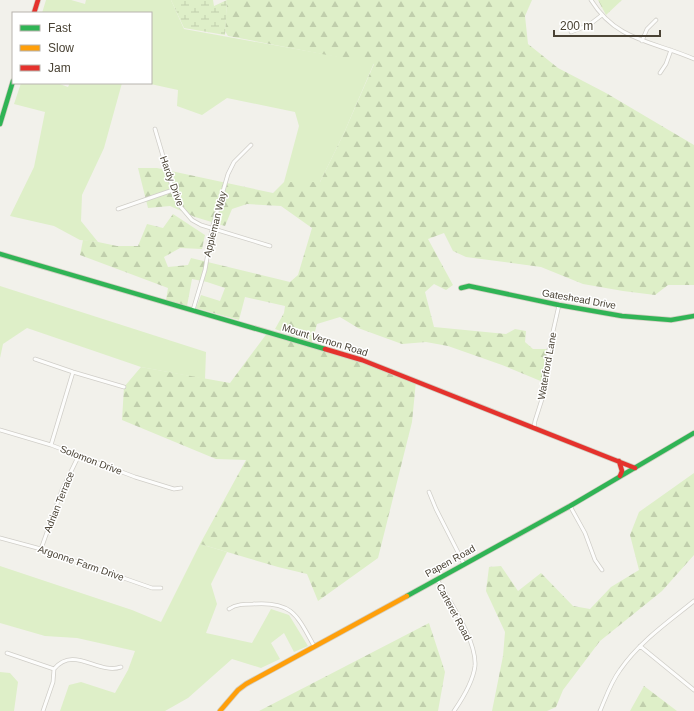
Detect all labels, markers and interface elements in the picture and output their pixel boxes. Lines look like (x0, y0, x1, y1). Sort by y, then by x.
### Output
legend (12, 12, 152, 84)
scale bar (554, 12, 660, 38)
text: 200 m (560, 19, 593, 33)
text: Fast (48, 21, 72, 35)
text: Slow (48, 41, 74, 55)
text: Jam (48, 61, 71, 75)
street label: Hardy Drive (158, 154, 186, 208)
street label: Appleman Way (202, 190, 228, 258)
street label: Gateshead Drive (541, 287, 617, 311)
street label: Mount Vernon Road (281, 322, 369, 358)
street label: Waterford Lane (536, 331, 558, 401)
street label: Solomon Drive (58, 443, 124, 477)
street label: Adrian Terrace (42, 469, 76, 534)
street label: Argonne Farm Drive (37, 543, 126, 583)
street label: Papen Road (423, 543, 477, 579)
street label: Carteret Road (434, 582, 474, 642)

